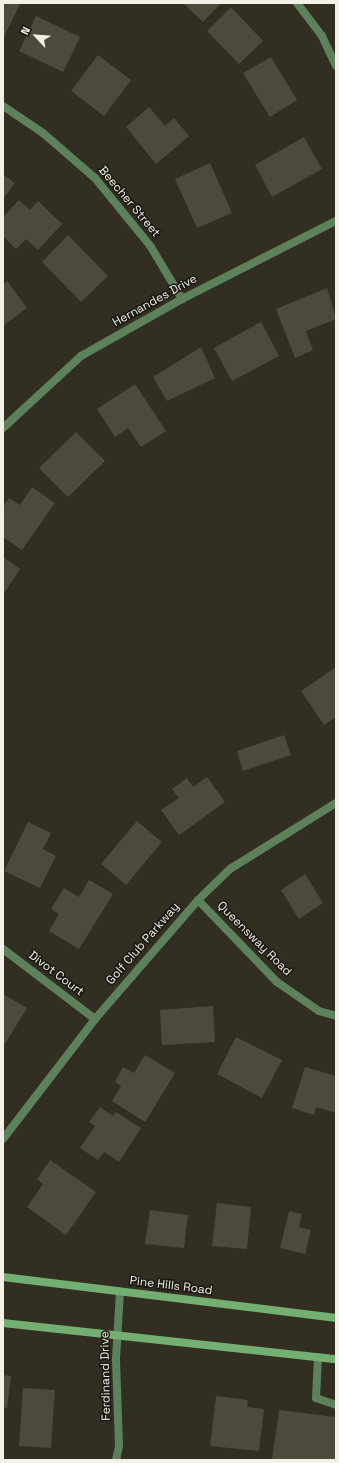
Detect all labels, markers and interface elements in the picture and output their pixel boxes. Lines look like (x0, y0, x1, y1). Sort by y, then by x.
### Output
north arrow (16, 16, 56, 56)
text: N (17, 24, 33, 37)
street label: Beecher Street (95, 164, 163, 240)
street label: Hernandes Drive (110, 272, 200, 330)
street label: Queensway Road (214, 899, 294, 979)
street label: Golf Club Parkway (103, 900, 183, 988)
street label: Divot Court (26, 949, 86, 999)
street label: Pine Hills Road (129, 1274, 213, 1298)
street label: Ferdinand Drive (98, 1331, 114, 1421)

